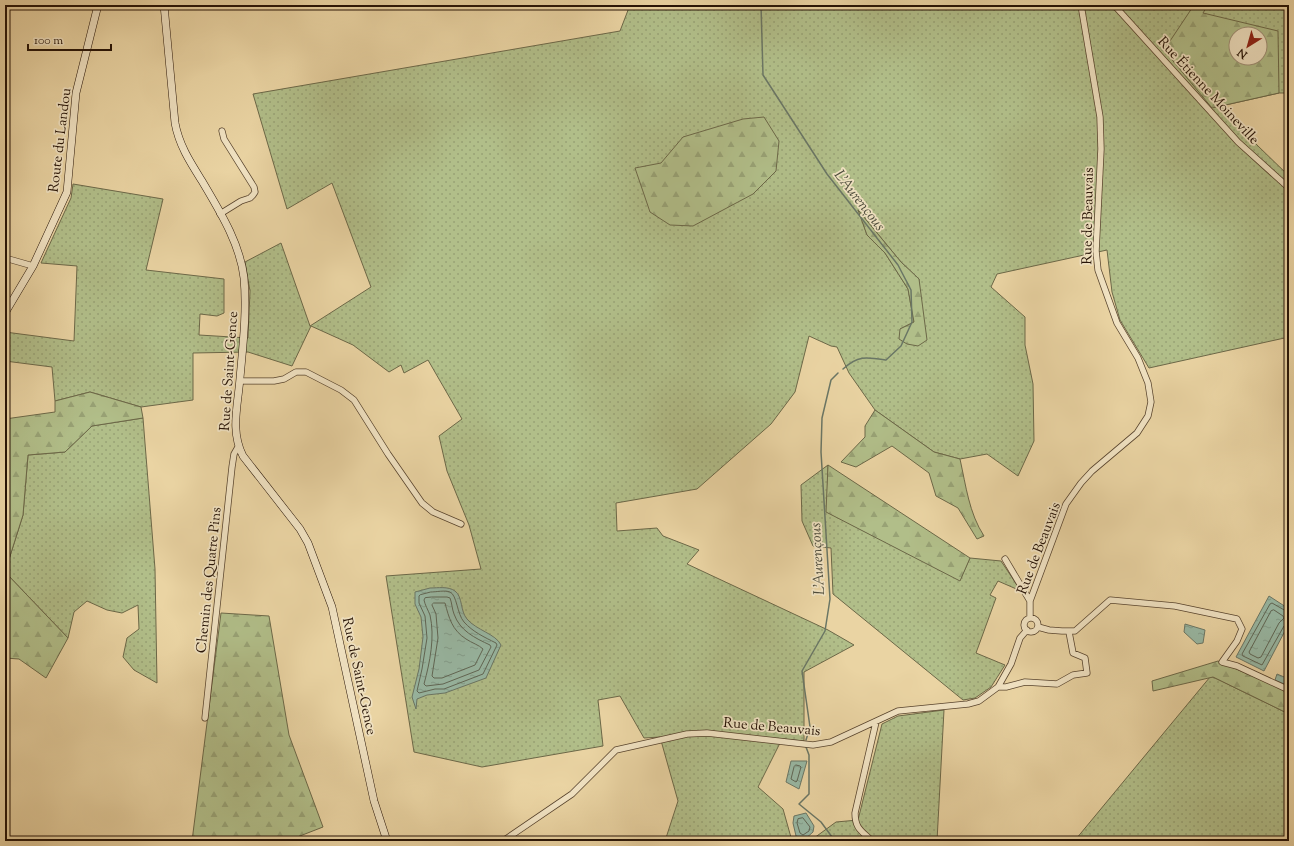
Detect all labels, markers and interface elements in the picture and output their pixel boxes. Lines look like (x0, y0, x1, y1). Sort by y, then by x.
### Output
scale bar (28, 26, 111, 52)
north arrow (1228, 26, 1268, 66)
text: 100 m (34, 32, 63, 50)
street label: Rue Étienne Moineville (1152, 33, 1263, 150)
text: N (1234, 44, 1252, 63)
street label: Route du Landou (45, 87, 77, 194)
water label: L'Aurençous (828, 166, 889, 236)
street label: Rue de Beauvais (1078, 167, 1100, 265)
street label: Rue de Saint-Gence (216, 311, 244, 432)
street label: Rue de Beauvais (1013, 500, 1067, 598)
street label: Chemin des Quatre Pins (192, 506, 228, 654)
water label: L'Aurençous (806, 522, 831, 596)
street label: Rue de Saint-Gence (336, 616, 380, 737)
street label: Rue de Beauvais (722, 714, 821, 742)

